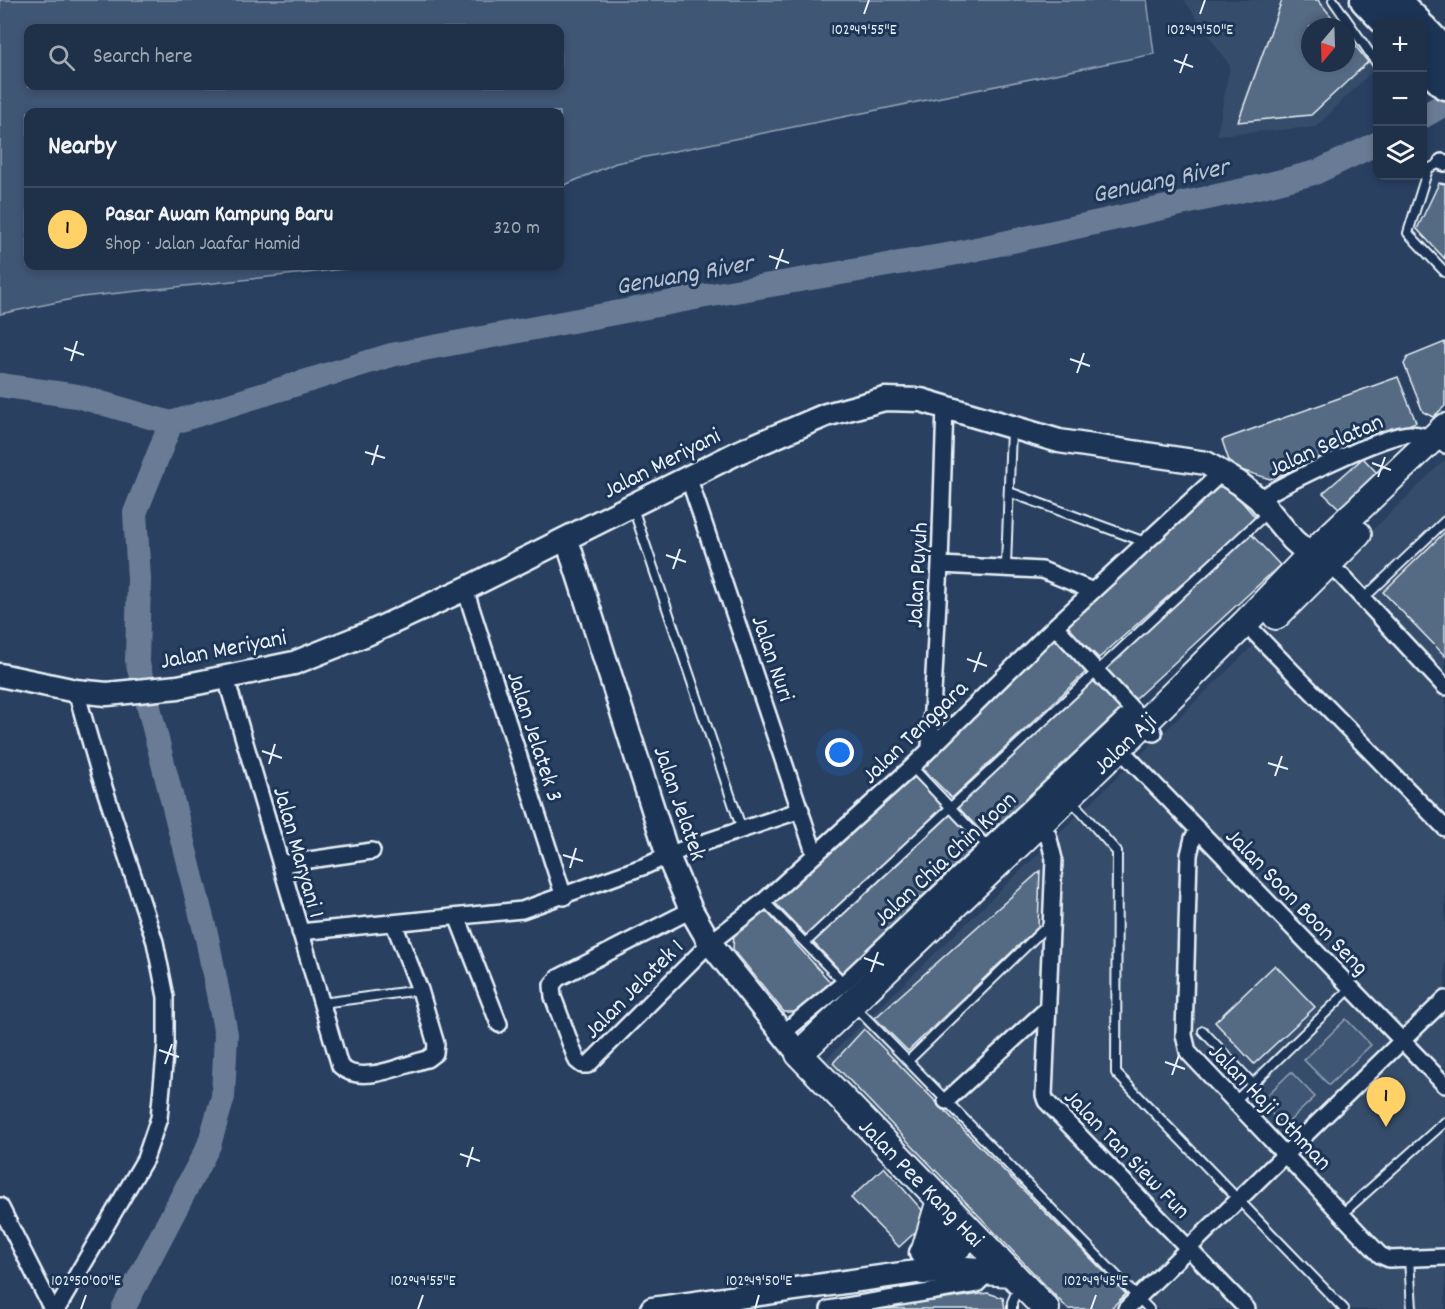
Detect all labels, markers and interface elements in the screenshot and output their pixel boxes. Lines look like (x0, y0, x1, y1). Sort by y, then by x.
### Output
north arrow (1301, 18, 1355, 72)
map controls (1373, 18, 1427, 180)
button: + (1373, 18, 1427, 72)
text: 102°49'55"E (832, 20, 897, 42)
text: 102°49'50"E (1167, 20, 1233, 42)
search box (24, 24, 564, 90)
icon: search (45, 41, 78, 74)
text: Search here (93, 42, 192, 73)
button: − (1373, 72, 1427, 126)
button: layers (1373, 126, 1427, 180)
text: Nearby (48, 129, 116, 166)
water label: Genuang River (1089, 149, 1236, 215)
text: Pasar Awam Kampung Baru (105, 200, 333, 231)
text: 1 (65, 215, 70, 243)
text: 320 m (493, 215, 540, 243)
text: Shop · Jalan Jaafar Hamid (105, 231, 300, 259)
water label: Genuang River (613, 246, 759, 307)
street label: Jalan Selatan (1263, 406, 1389, 487)
street label: Jalan Meriyani (598, 420, 727, 509)
street label: Jalan Puyuh (899, 521, 939, 629)
street label: Jalan Nuri (741, 611, 802, 707)
street label: Jalan Meriyani (158, 622, 290, 680)
street label: Jalan Jelatek 3 (496, 667, 570, 806)
street label: Jalan Tenggara (855, 673, 978, 793)
street label: Jalan Aji (1086, 706, 1166, 784)
your location (825, 738, 854, 767)
street label: Jalan Jelatek (643, 742, 714, 866)
street label: Jalan Maryani 1 (262, 783, 332, 922)
street label: Jalan Chia Chin Koon (867, 785, 1025, 936)
street label: Jalan Soon Boon Seng (1216, 821, 1376, 985)
street label: Jalan Jelatek 1 (577, 932, 693, 1048)
street label: Jalan Haji Othman (1199, 1037, 1339, 1180)
pin: 1 (1366, 1078, 1406, 1127)
street label: Jalan Tan Siew Fun (1055, 1082, 1197, 1228)
street label: Jalan Pee Kang Hai (849, 1112, 991, 1256)
text: 102°50'00"E (51, 1271, 121, 1293)
text: 102°49'55"E (391, 1271, 456, 1293)
text: 102°49'50"E (726, 1271, 792, 1293)
text: 102°49'45"E (1064, 1271, 1128, 1293)

